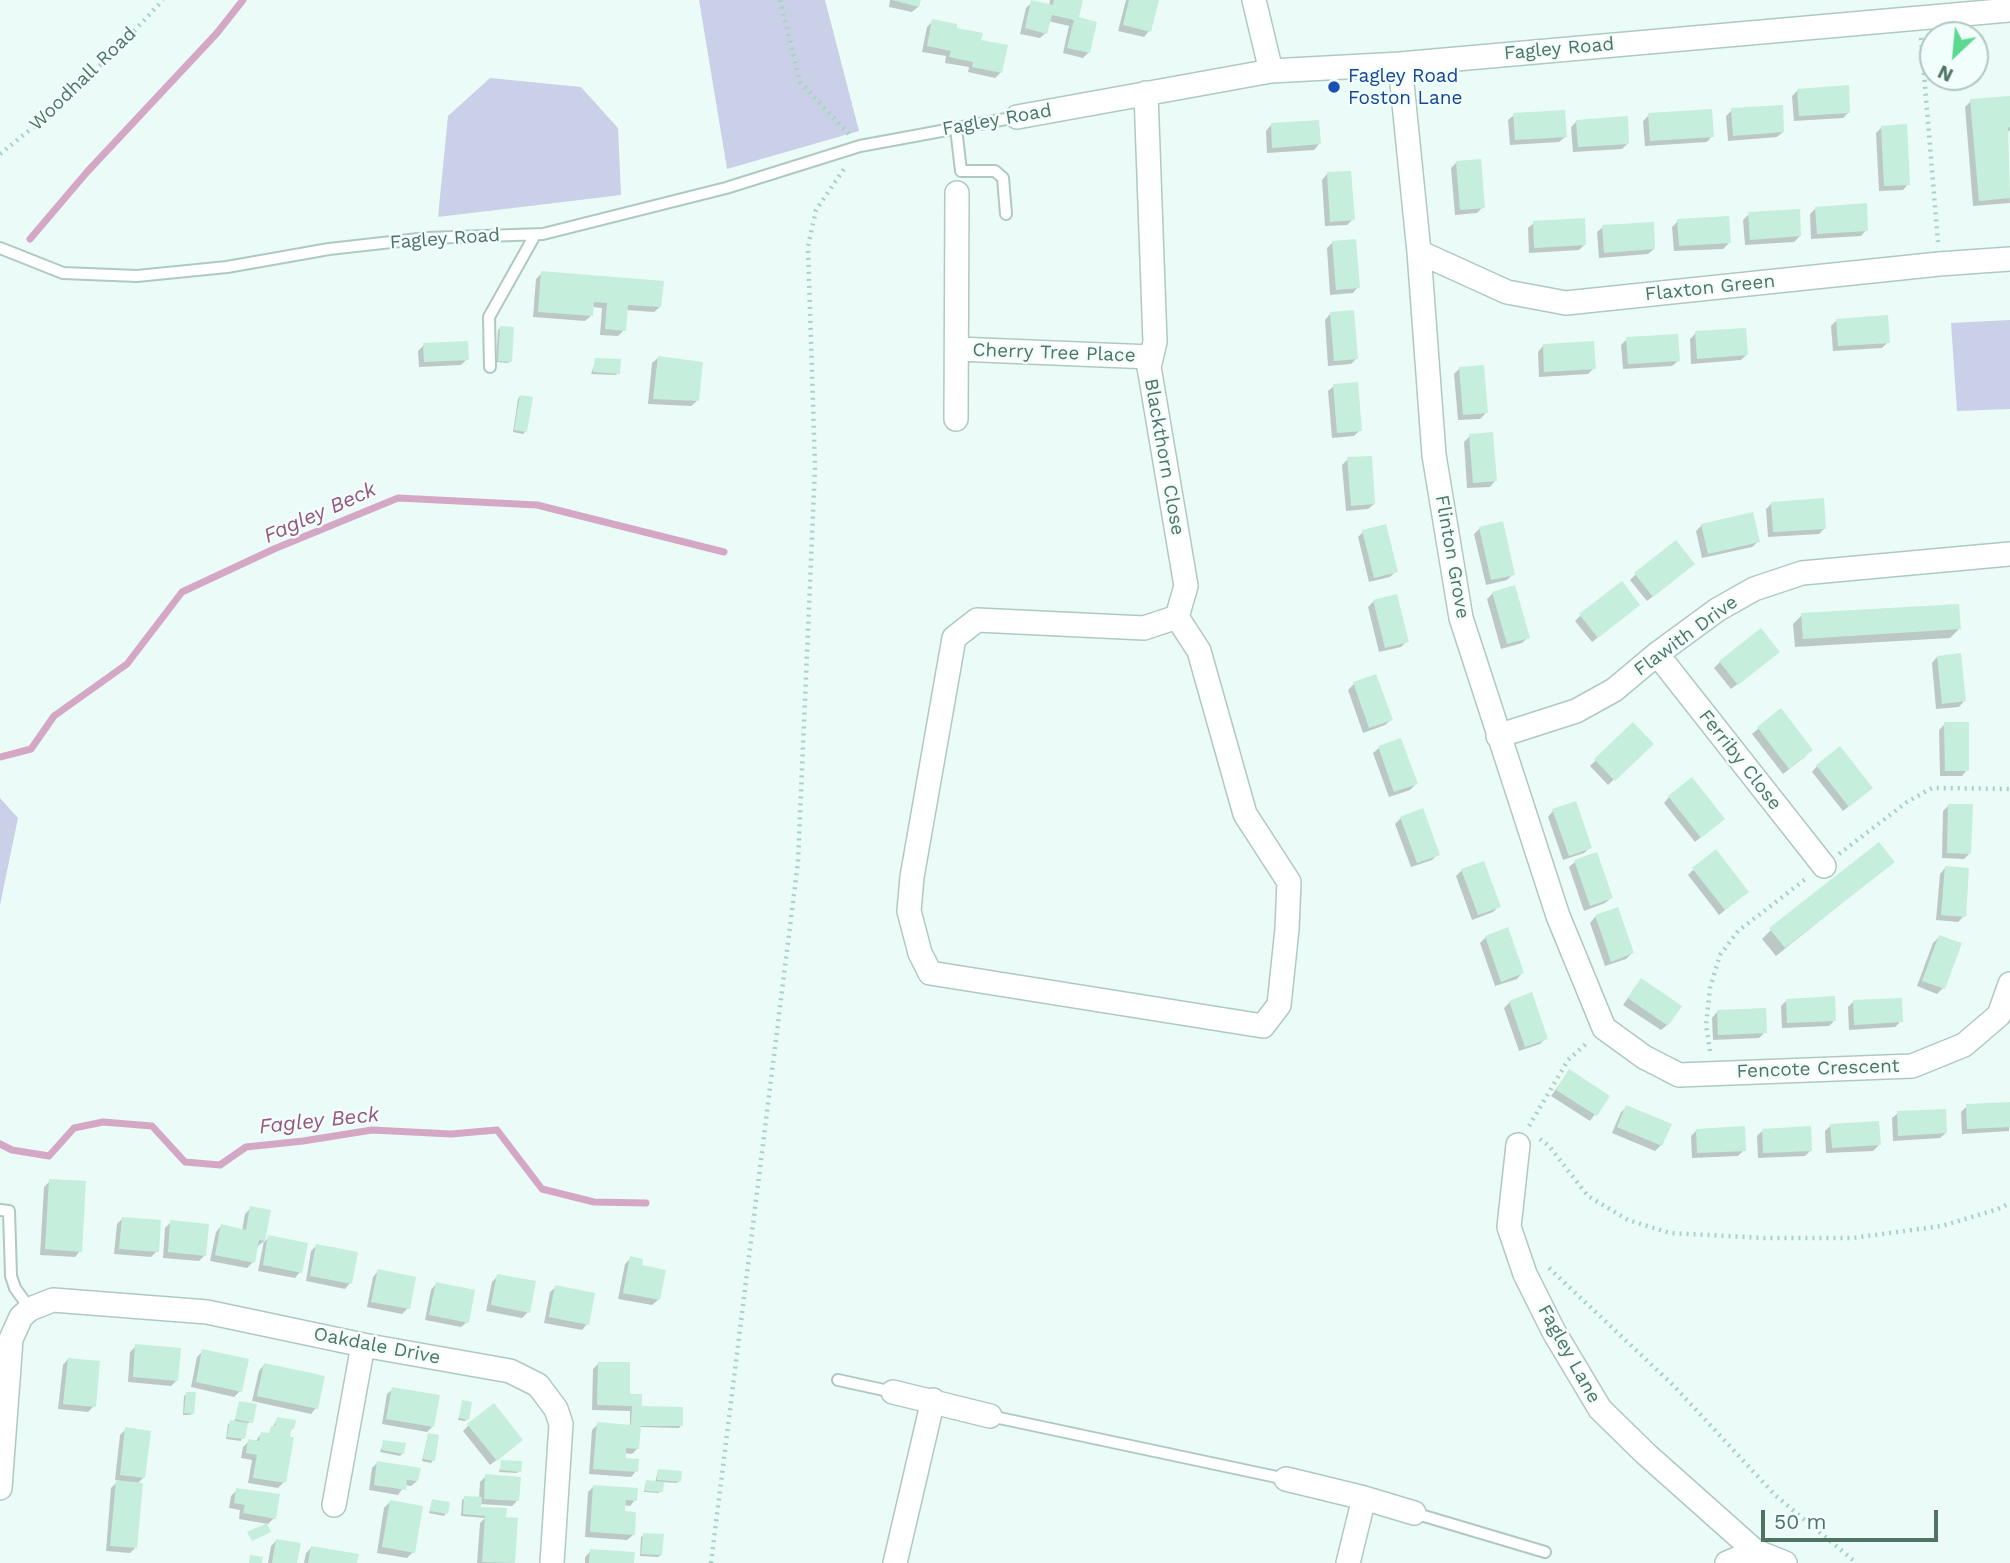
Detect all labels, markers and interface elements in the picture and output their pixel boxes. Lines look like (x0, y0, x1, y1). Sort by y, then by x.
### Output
north arrow (1919, 21, 1989, 91)
street label: Woodhall Road (25, 22, 141, 136)
street label: Fagley Road (1503, 33, 1615, 65)
text: N (1934, 60, 1957, 87)
place label: Fagley Road Foston Lane (1348, 65, 1462, 109)
marker: Fagley Road Foston Lane (1326, 79, 1342, 95)
street label: Fagley Road (941, 99, 1053, 141)
street label: Fagley Road (389, 224, 501, 254)
street label: Flaxton Green (1644, 270, 1776, 306)
street label: Cherry Tree Place (972, 339, 1136, 367)
street label: Blackthorn Close (1139, 377, 1189, 537)
water label: Fagley Beck (260, 477, 380, 549)
street label: Flinton Grove (1430, 493, 1474, 621)
street label: Flawith Drive (1630, 591, 1742, 681)
street label: Ferriby Close (1694, 705, 1786, 815)
street label: Fencote Crescent (1736, 1055, 1900, 1083)
water label: Fagley Beck (258, 1102, 380, 1140)
street label: Fagley Lane (1533, 1301, 1605, 1407)
street label: Oakdale Drive (312, 1323, 442, 1369)
scale bar (1765, 1496, 1942, 1540)
text: 50 m (1774, 1509, 1826, 1534)

